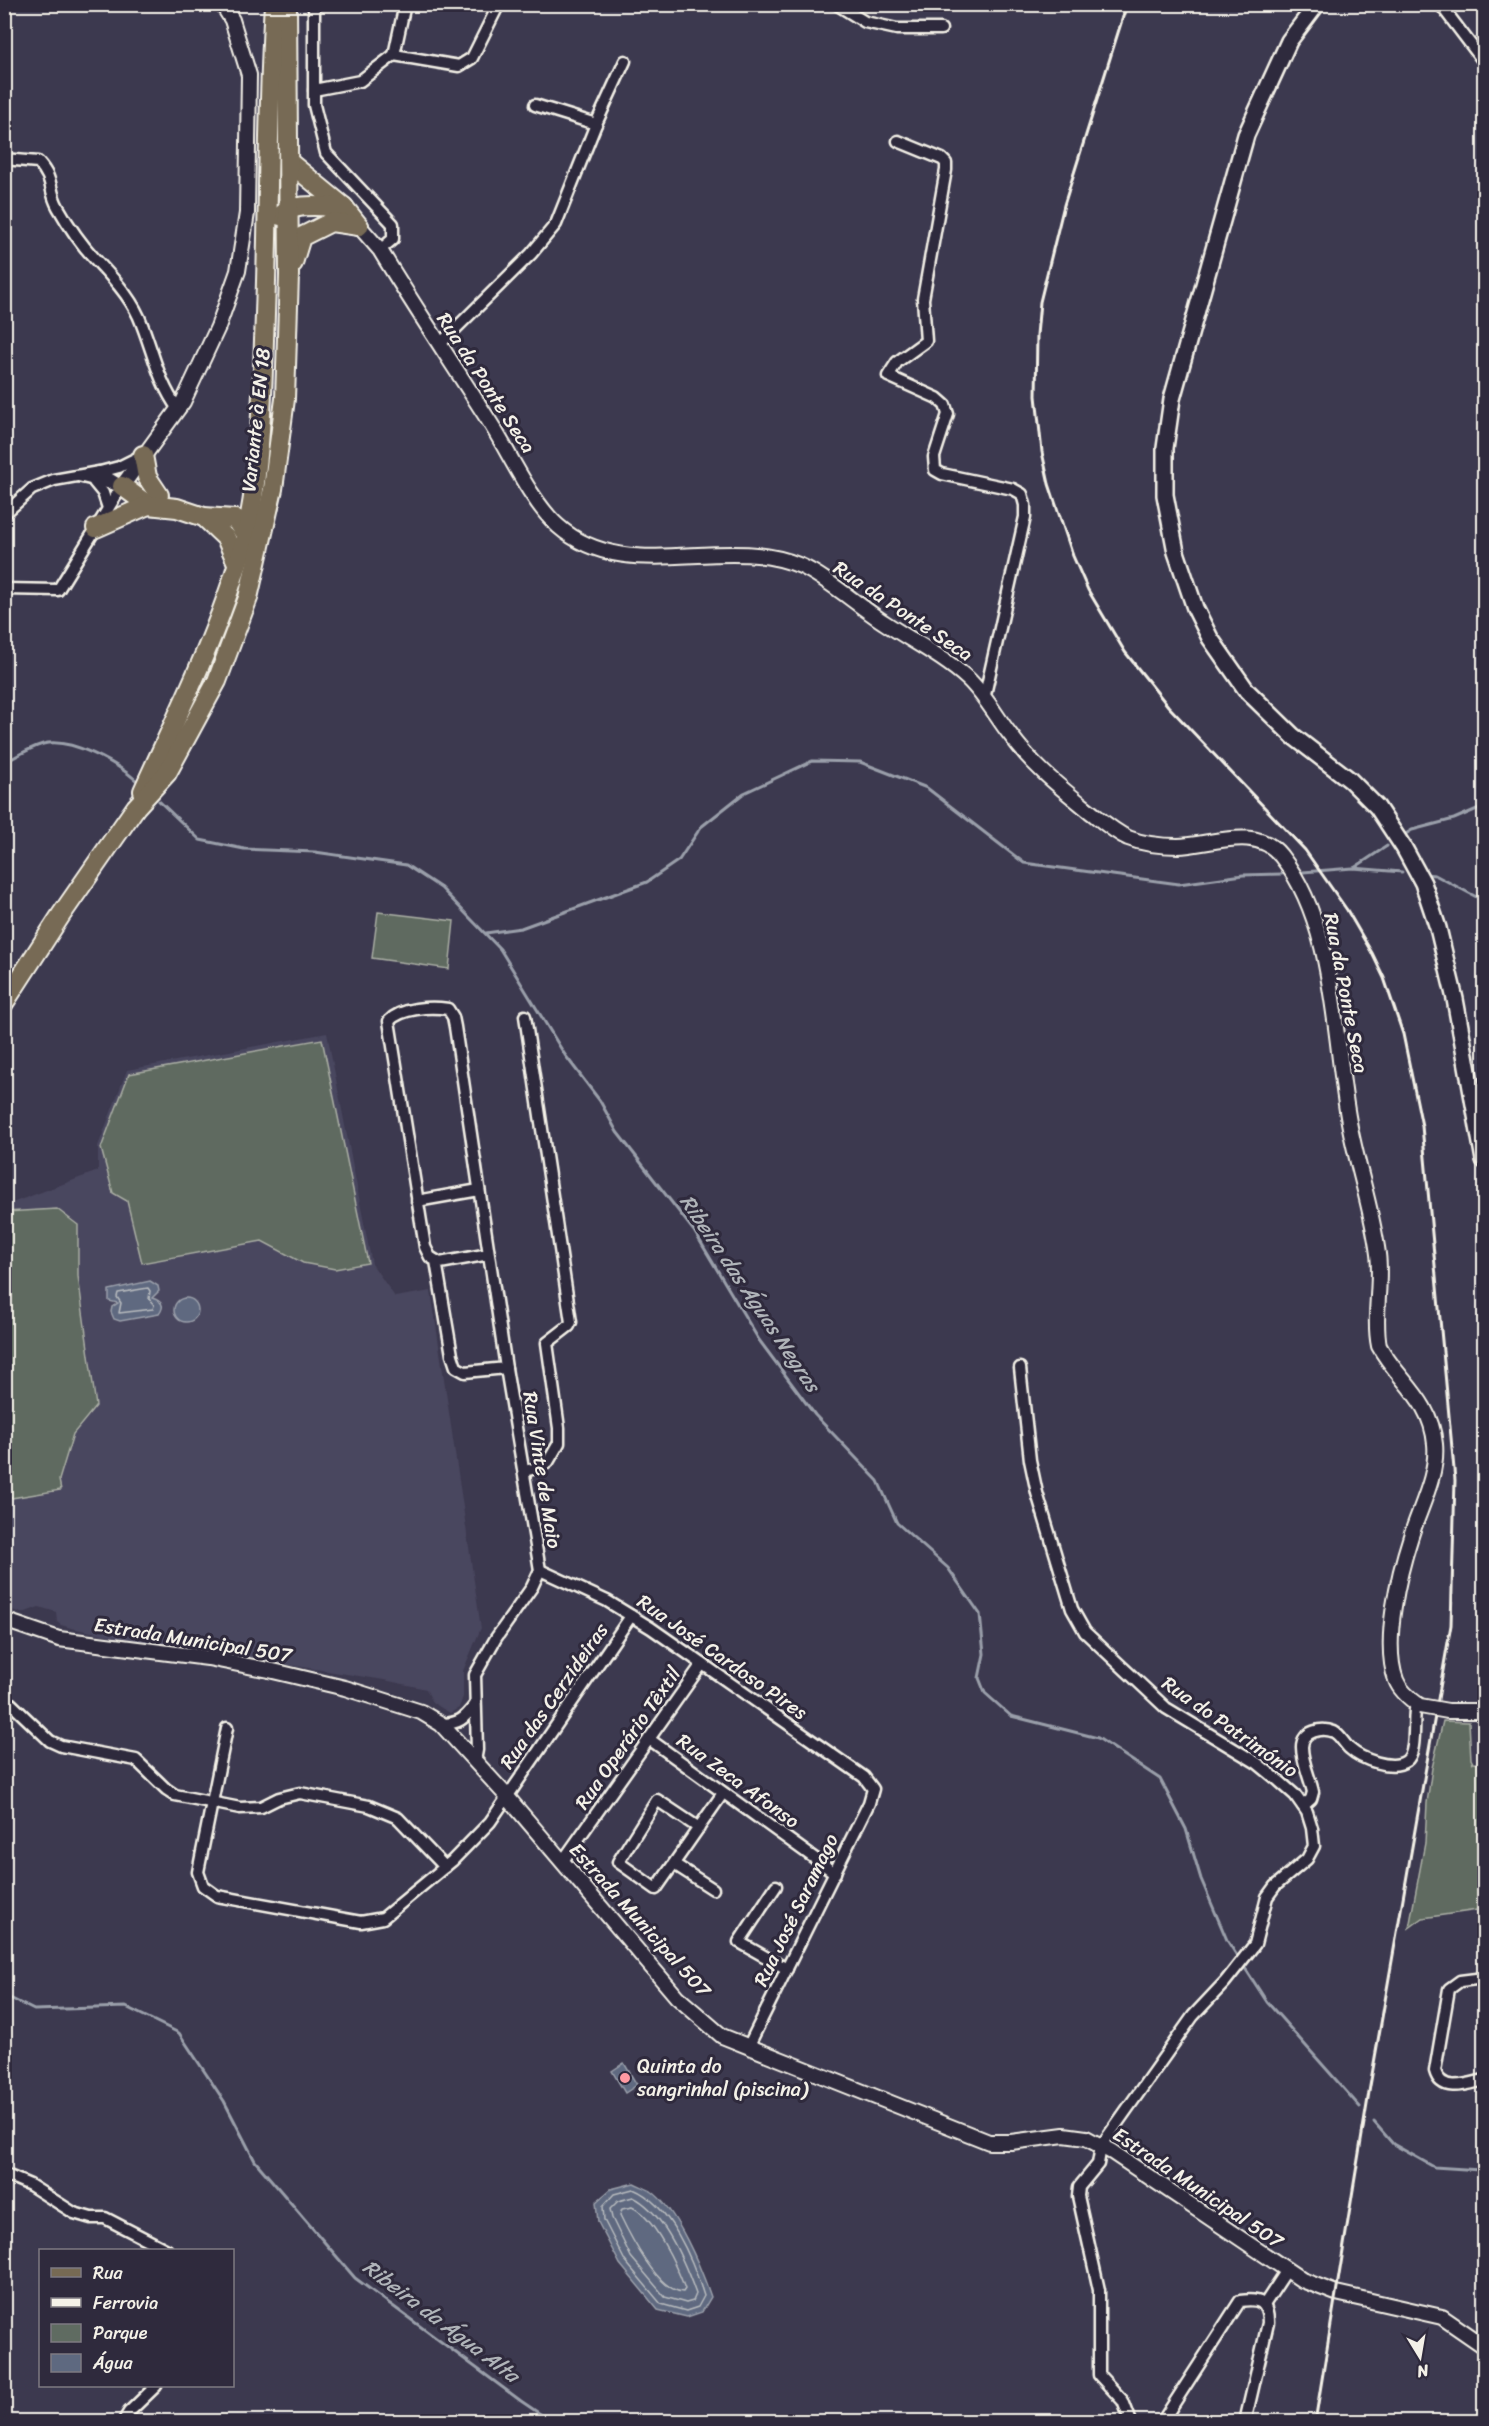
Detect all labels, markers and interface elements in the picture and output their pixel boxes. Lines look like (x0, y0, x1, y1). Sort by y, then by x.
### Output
street label: Rua da Ponte Seca (427, 305, 545, 461)
street label: Variante à EN 18 (231, 346, 281, 494)
street label: Rua da Ponte Seca (826, 551, 980, 671)
street label: Rua da Ponte Seca (1313, 910, 1379, 1076)
water label: Ribeira das Águas Negras (669, 1186, 832, 1402)
street label: Rua Vinte de Maio (512, 1389, 572, 1551)
street label: Rua José Cardoso Pires (629, 1585, 815, 1730)
street label: Estrada Municipal 507 (92, 1607, 296, 1673)
street label: Rua das Cerzideiras (490, 1615, 618, 1777)
street label: Rua Operário Têxtil (565, 1659, 691, 1817)
street label: Rua do Património (1154, 1667, 1306, 1787)
street label: Rua Zeca Afonso (669, 1724, 807, 1838)
street label: Rua José Saramago (744, 1827, 848, 1993)
street label: Estrada Municipal 507 (560, 1834, 721, 2007)
place label: Quinta do sangrinhal (piscina) (636, 2049, 809, 2107)
marker: Quinta do sangrinhal (piscina) (618, 2071, 632, 2085)
street label: Estrada Municipal 507 (1105, 2118, 1292, 2259)
legend (39, 2249, 234, 2387)
water label: Ribeira da Água Alta (354, 2249, 530, 2394)
text: Rua (93, 2257, 124, 2289)
text: Ferrovia (93, 2287, 158, 2319)
text: Parque (93, 2317, 148, 2349)
north arrow (1390, 2327, 1450, 2387)
text: Água (92, 2347, 134, 2379)
text: N (1414, 2356, 1432, 2387)

